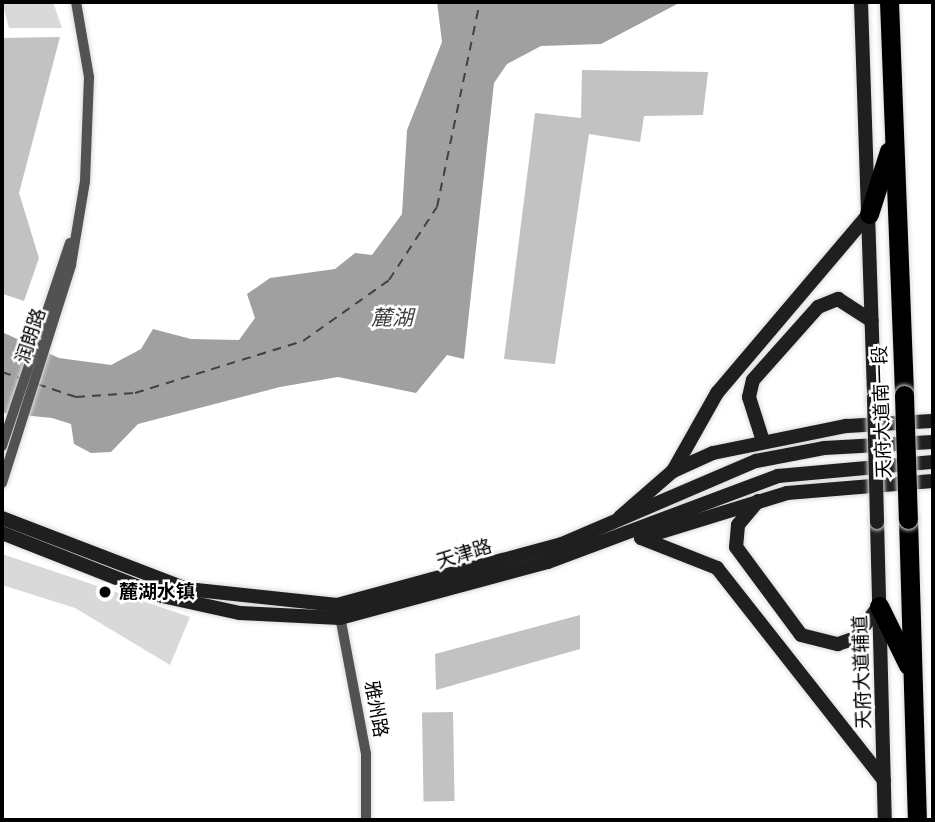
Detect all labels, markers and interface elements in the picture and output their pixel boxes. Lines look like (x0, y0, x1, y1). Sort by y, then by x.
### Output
water label: 麓湖 (371, 304, 413, 330)
street label: 润朗路 (11, 305, 51, 367)
street label: 天府大道南一段 (868, 345, 896, 479)
street label: 天津路 (433, 535, 495, 573)
place label: 麓湖水镇 (119, 581, 195, 603)
marker: 麓湖水镇 (97, 584, 113, 600)
street label: 天府大道辅道 (849, 615, 875, 729)
street label: 雅州路 (360, 679, 392, 739)

